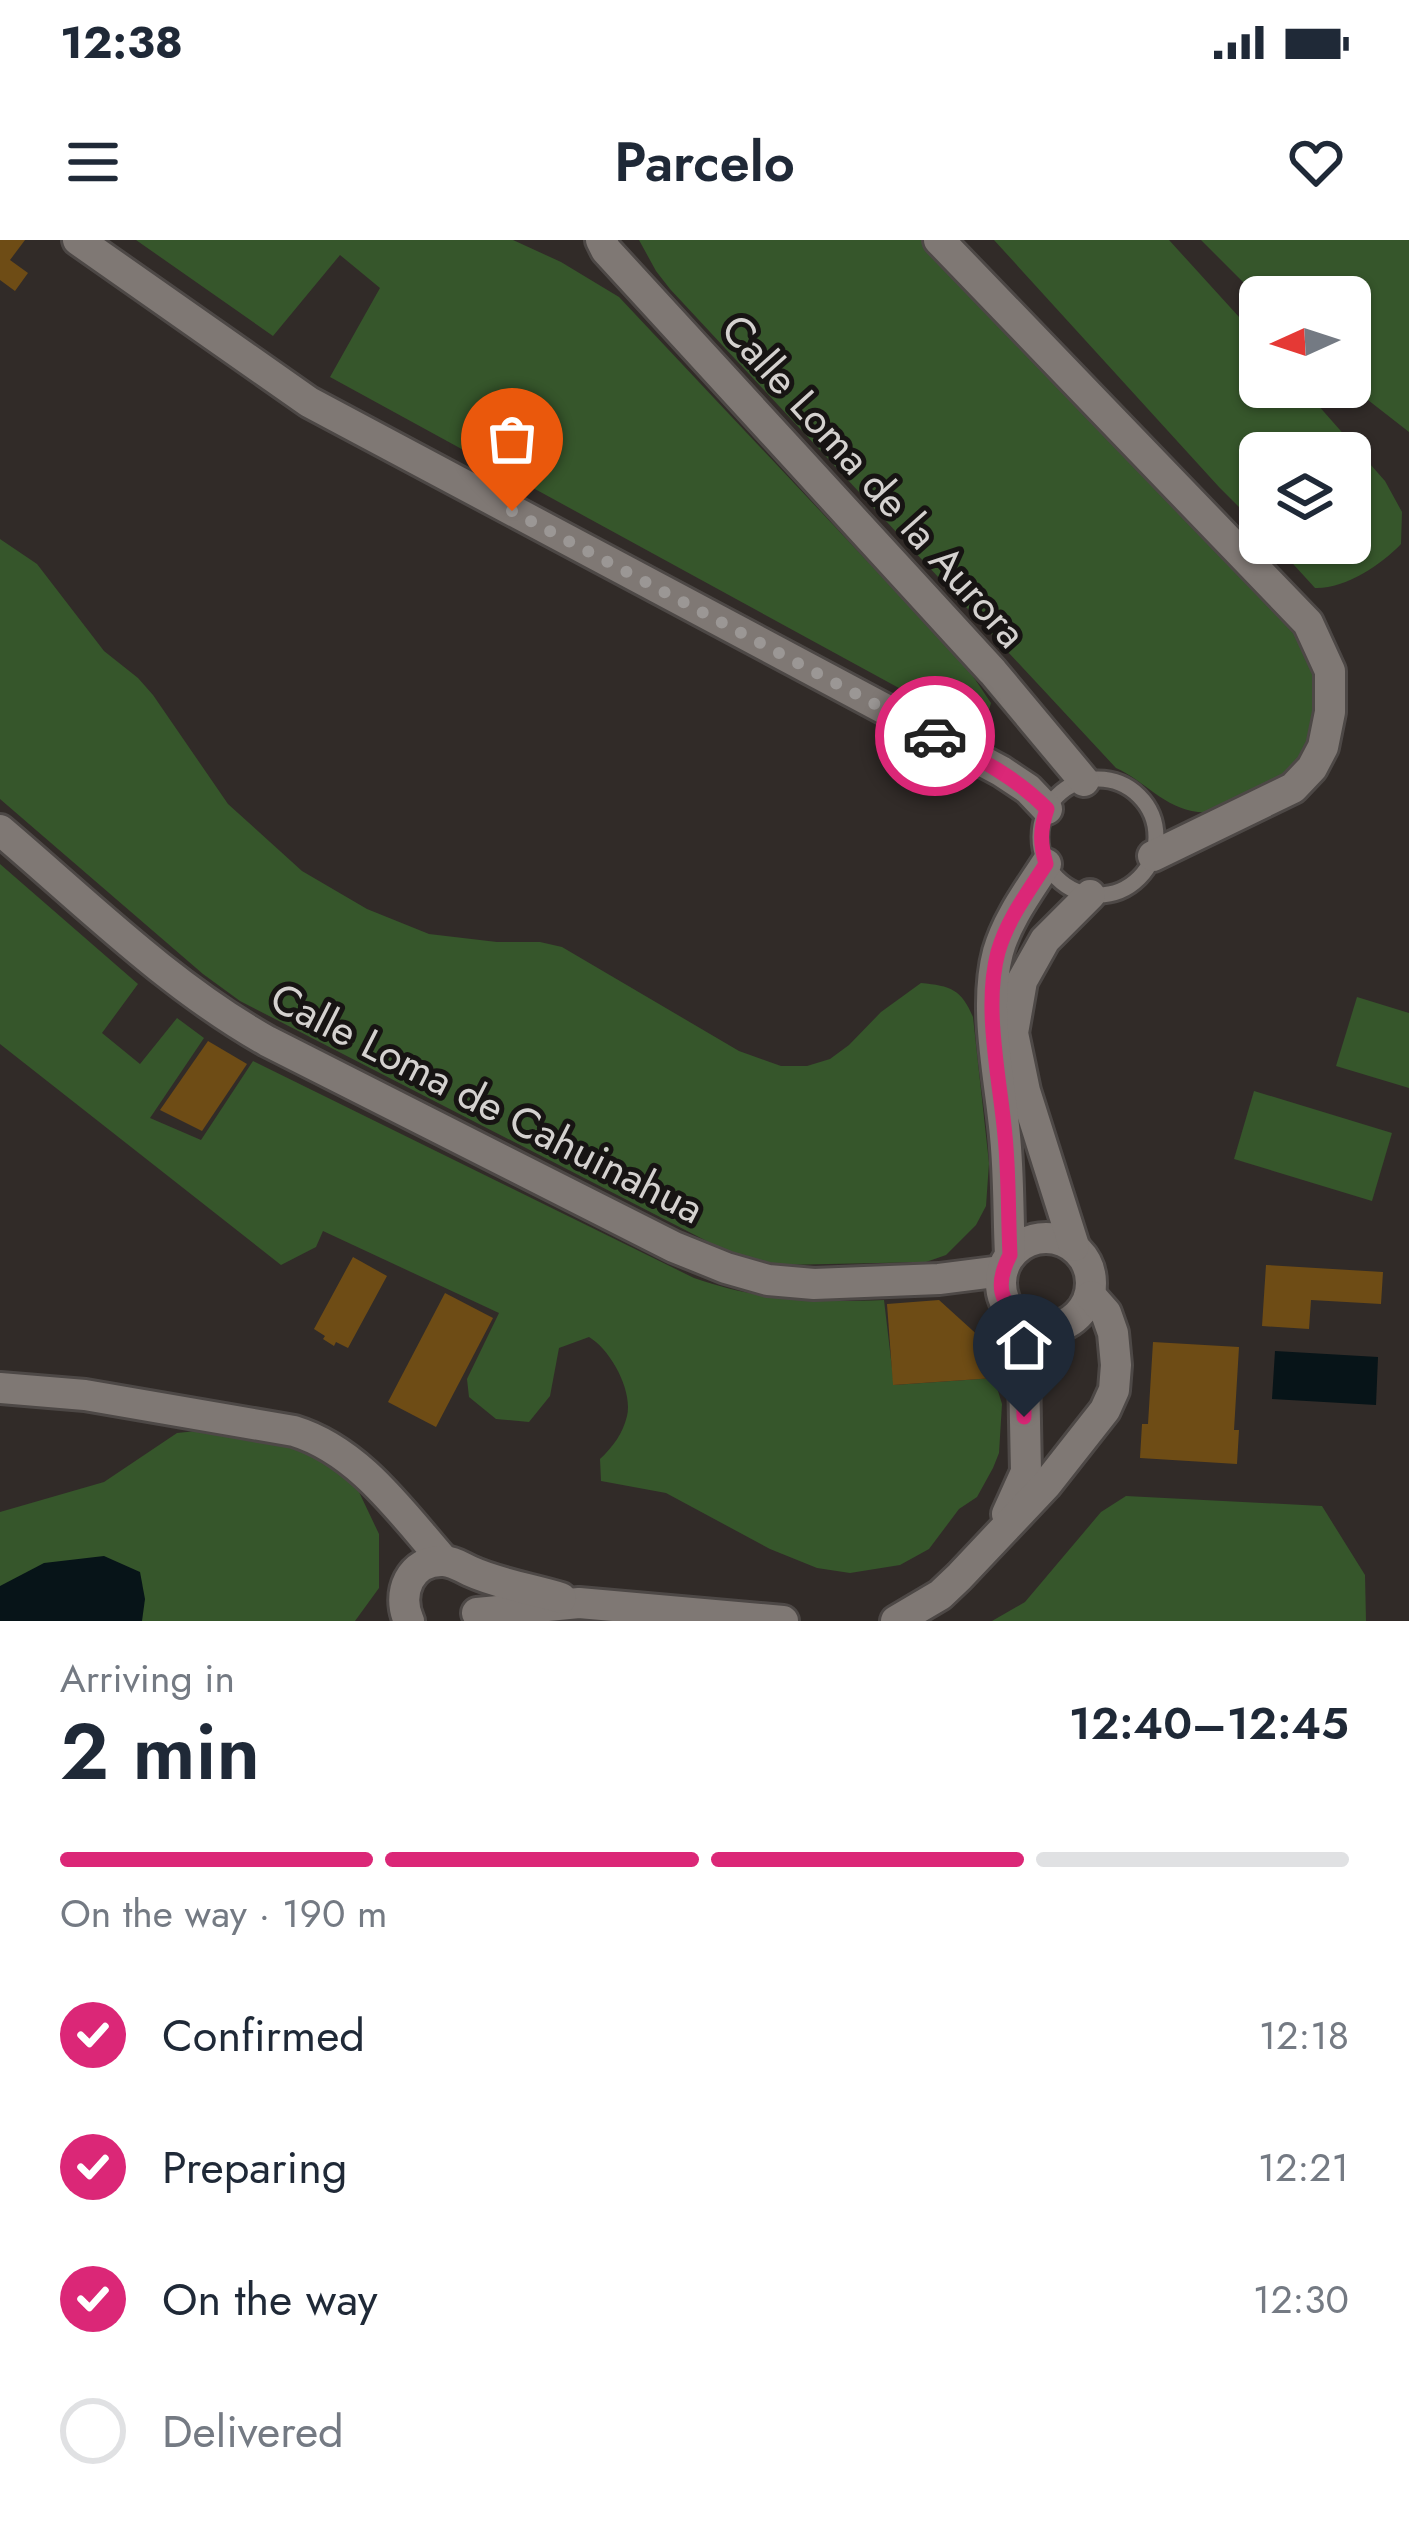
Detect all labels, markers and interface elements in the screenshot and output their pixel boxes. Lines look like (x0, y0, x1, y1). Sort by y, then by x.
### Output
text: 12:38 (60, 10, 183, 75)
text: Parcelo (614, 123, 795, 201)
icon: menu (60, 129, 126, 195)
icon: heart (1283, 129, 1349, 195)
north arrow (1239, 276, 1371, 408)
map controls (1239, 276, 1371, 564)
street label: Calle Loma de la Aurora (707, 301, 1041, 661)
pin (461, 388, 563, 511)
icon: bag (479, 406, 545, 472)
button: layers (1239, 432, 1371, 564)
courier (875, 676, 995, 796)
icon: car (902, 703, 968, 769)
street label: Calle Loma de Cahuinahua (260, 967, 714, 1239)
pin (973, 1294, 1075, 1417)
icon: home (991, 1312, 1057, 1378)
text: Arriving in (60, 1650, 235, 1707)
text: 12:40–12:45 (1069, 1691, 1349, 1756)
text: 2 min (60, 1696, 260, 1808)
text: On the way · 190 m (60, 1885, 387, 1942)
icon: check (60, 2002, 126, 2068)
text: Confirmed (162, 2003, 365, 2068)
text: 12:18 (1259, 2007, 1349, 2064)
icon: check (60, 2134, 126, 2200)
text: Preparing (162, 2135, 347, 2200)
text: 12:21 (1258, 2139, 1349, 2196)
icon: check (60, 2266, 126, 2332)
text: On the way (162, 2267, 378, 2332)
text: 12:30 (1253, 2271, 1349, 2328)
text: Delivered (162, 2399, 344, 2464)

